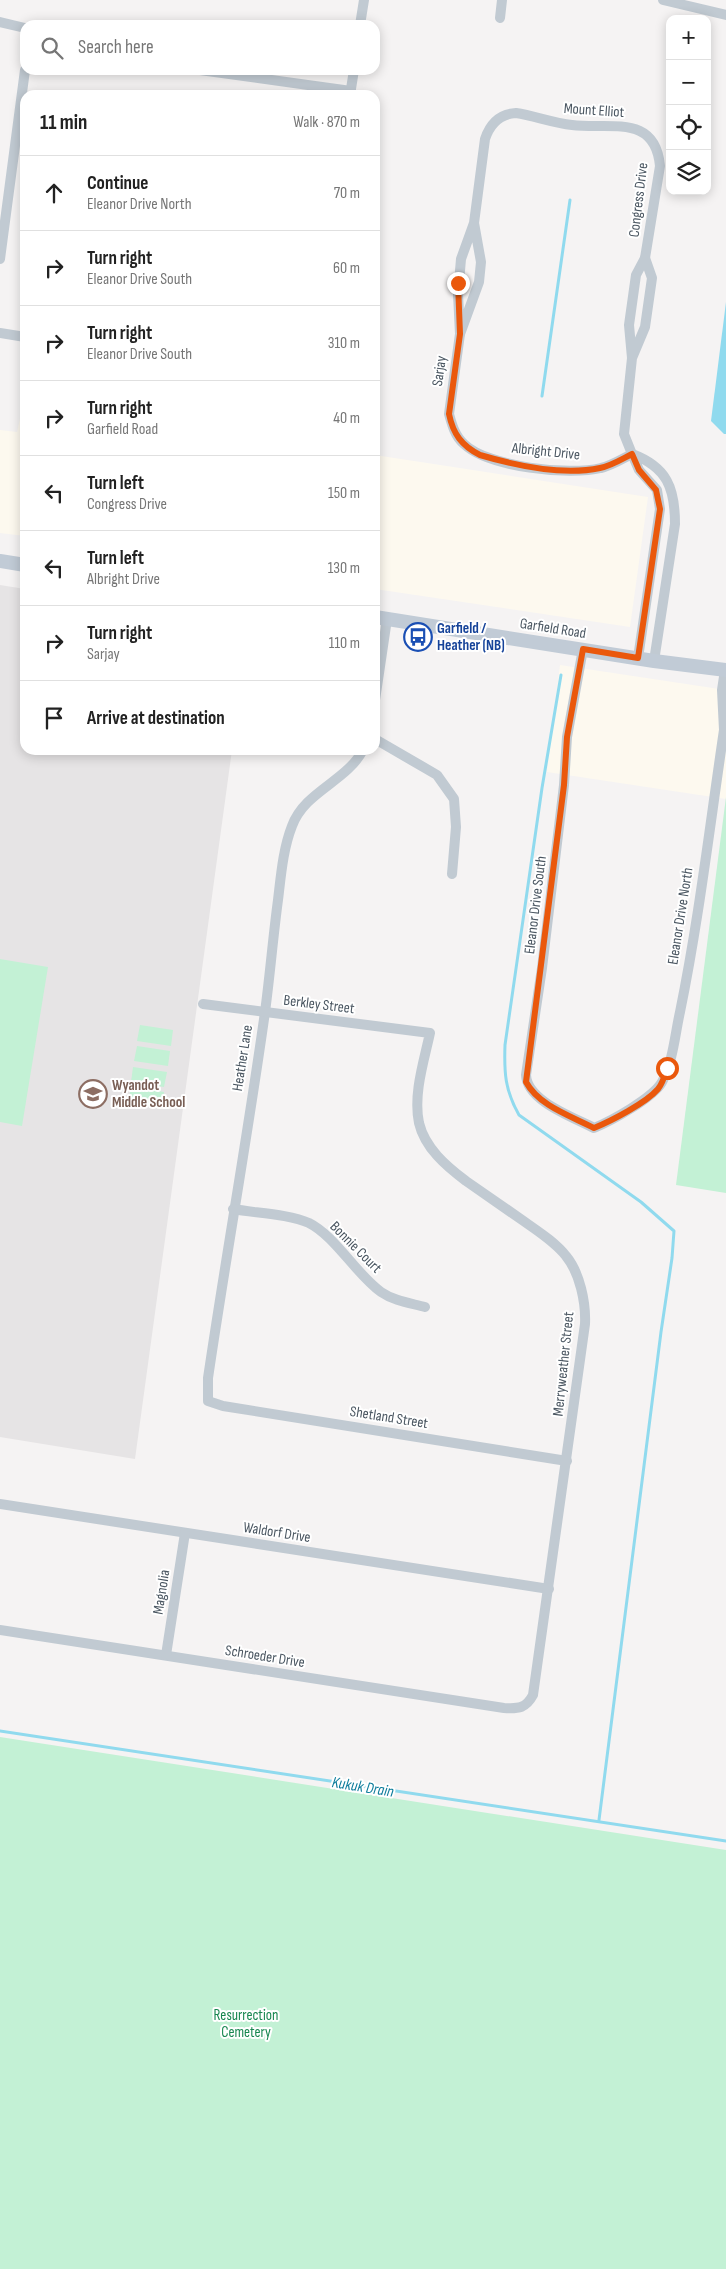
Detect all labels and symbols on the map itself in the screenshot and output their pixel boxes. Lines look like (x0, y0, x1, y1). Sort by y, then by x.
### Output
street label: Mount Elliot (563, 99, 625, 122)
street label: Congress Drive (624, 162, 652, 238)
route end (447, 272, 470, 295)
street label: Sarjay (428, 354, 451, 388)
street label: Albright Drive (510, 438, 581, 465)
street label: Garfield Road (518, 614, 587, 643)
place label: Garfield / Heather (NB) (437, 619, 505, 655)
bus stop icon: Garfield / Heather (NB) (403, 622, 433, 652)
street label: Eleanor Drive South (520, 855, 551, 955)
street label: Eleanor Drive North (663, 866, 698, 966)
street label: Berkley Street (282, 991, 356, 1018)
street label: Heather Lane (228, 1024, 257, 1093)
route start (656, 1057, 679, 1080)
place label: Wyandot Middle School (112, 1076, 185, 1112)
school or university icon: Wyandot Middle School (78, 1079, 108, 1109)
street label: Bonnie Court (326, 1217, 386, 1278)
street label: Merryweather Street (549, 1310, 578, 1417)
street label: Shetland Street (349, 1402, 430, 1433)
street label: Waldorf Drive (242, 1518, 312, 1547)
street label: Magnolia (149, 1568, 174, 1616)
street label: Schroeder Drive (224, 1641, 306, 1672)
water label: Kukuk Drain (330, 1773, 395, 1802)
park label: Resurrection Cemetery (214, 2006, 278, 2042)

